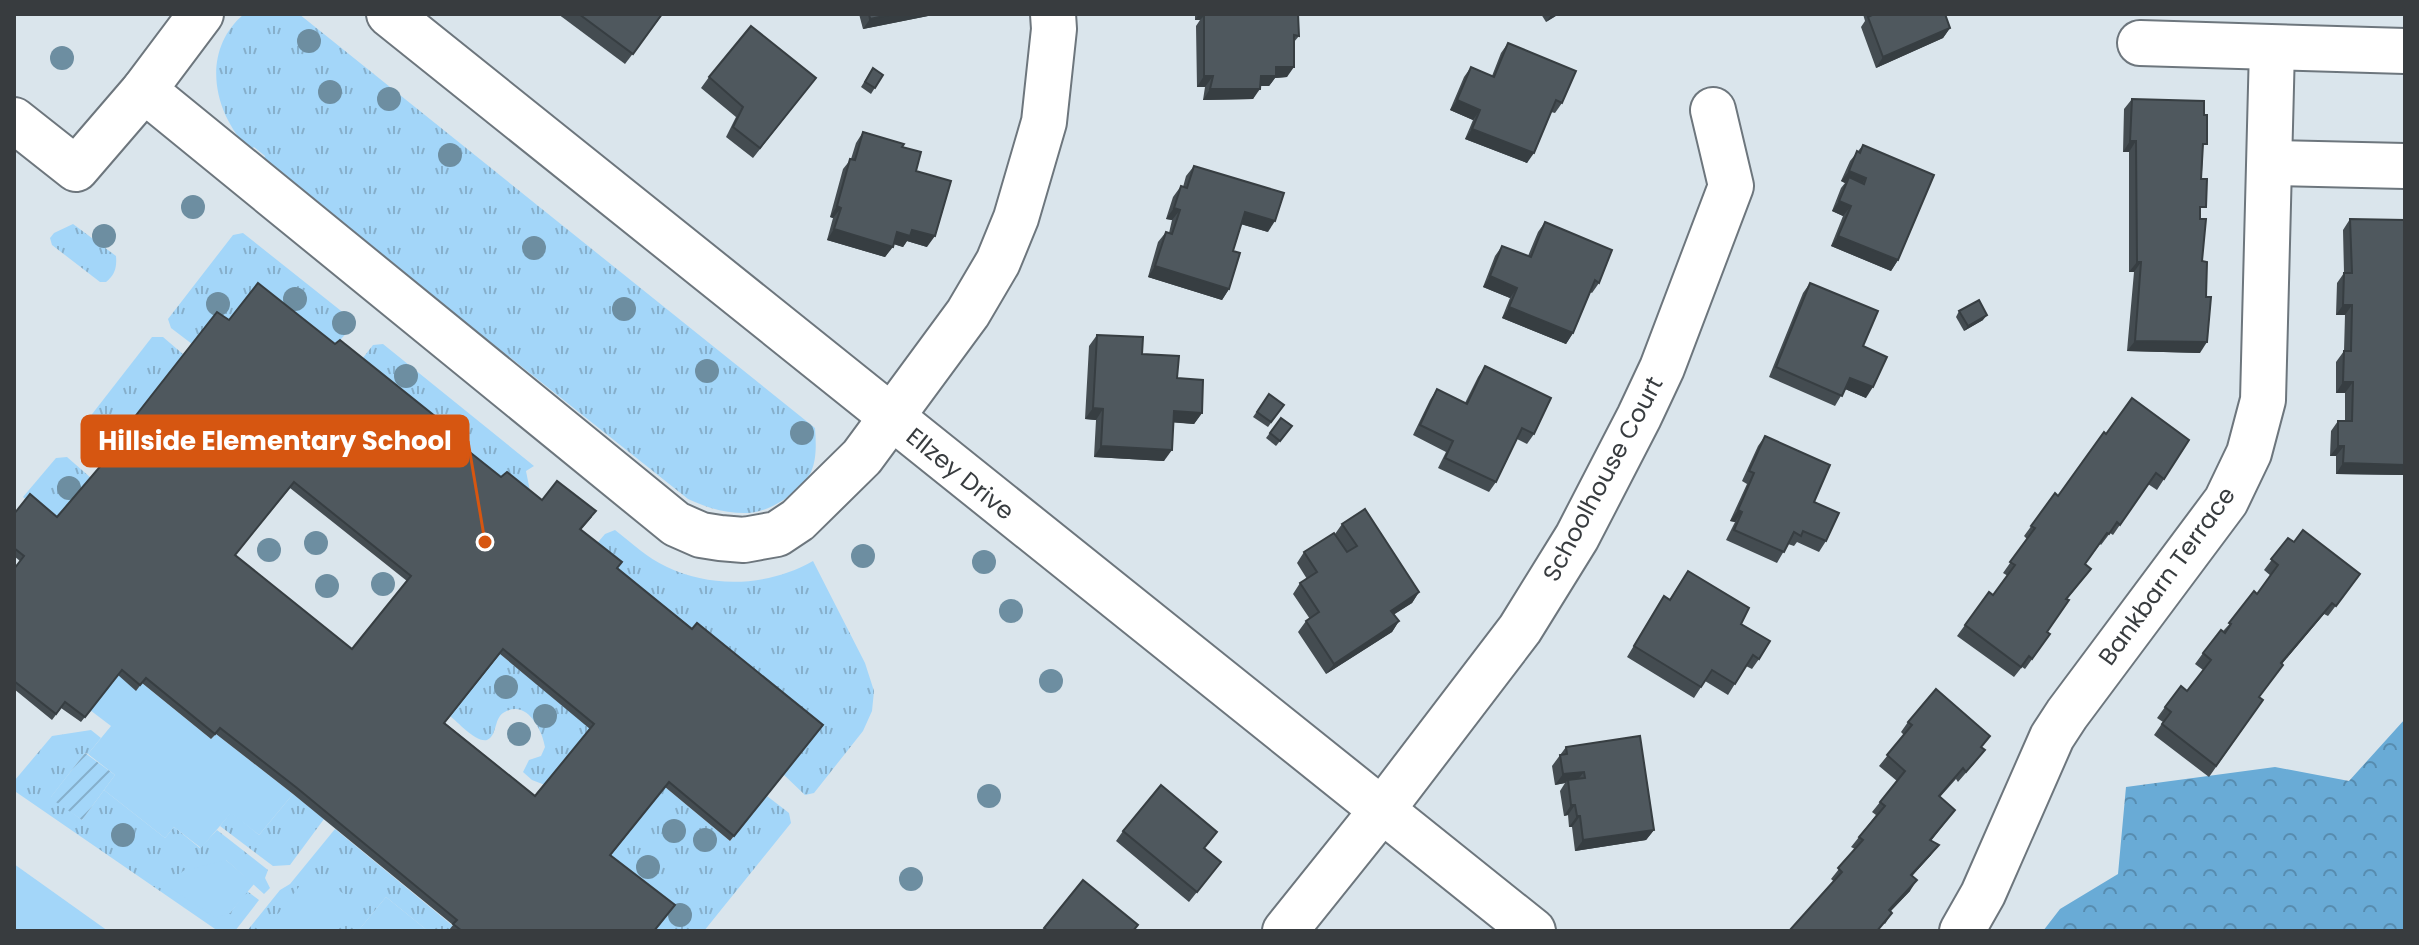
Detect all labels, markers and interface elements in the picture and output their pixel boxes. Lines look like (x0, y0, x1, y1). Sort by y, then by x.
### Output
street label: Schoolhouse Court (1535, 371, 1671, 587)
callout: Hillside Elementary School (82, 416, 468, 466)
street label: Ellzey Drive (899, 420, 1021, 527)
text: Hillside Elementary School (98, 423, 452, 459)
street label: Bankbarn Terrace (2091, 480, 2243, 672)

